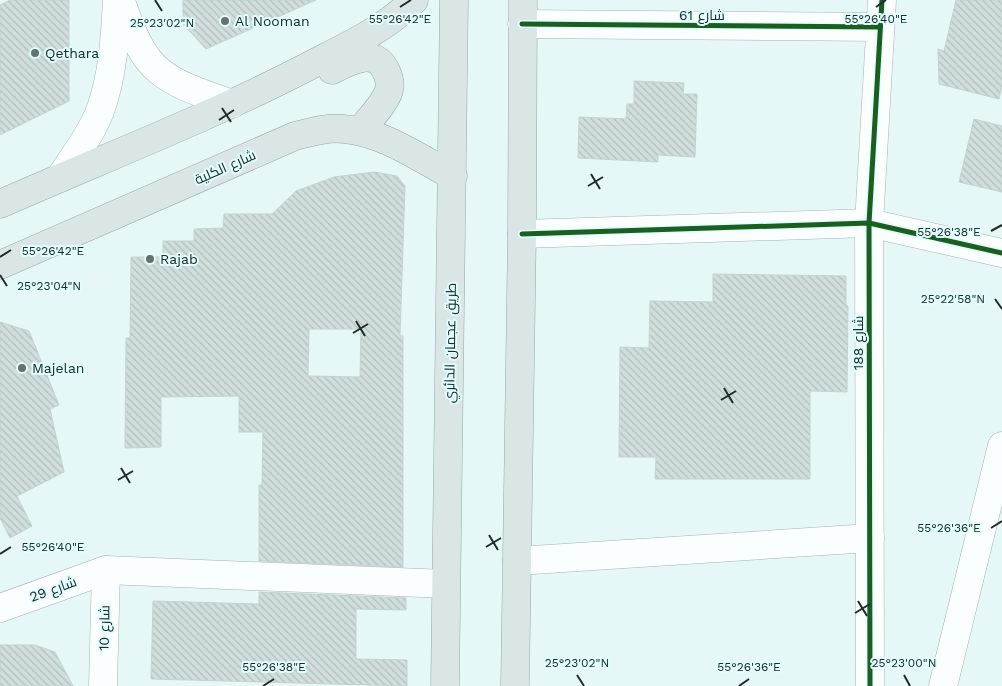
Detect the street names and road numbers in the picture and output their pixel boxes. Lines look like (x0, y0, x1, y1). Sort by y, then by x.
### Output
street label: شارع 61 (679, 7, 725, 24)
street label: شارع الكلية (192, 146, 258, 188)
street label: طريق عجمان الدائري (441, 283, 463, 403)
street label: شارع 188 (850, 316, 867, 370)
street label: شارع 29 (27, 573, 79, 606)
street label: شارع 10 (96, 605, 113, 651)

